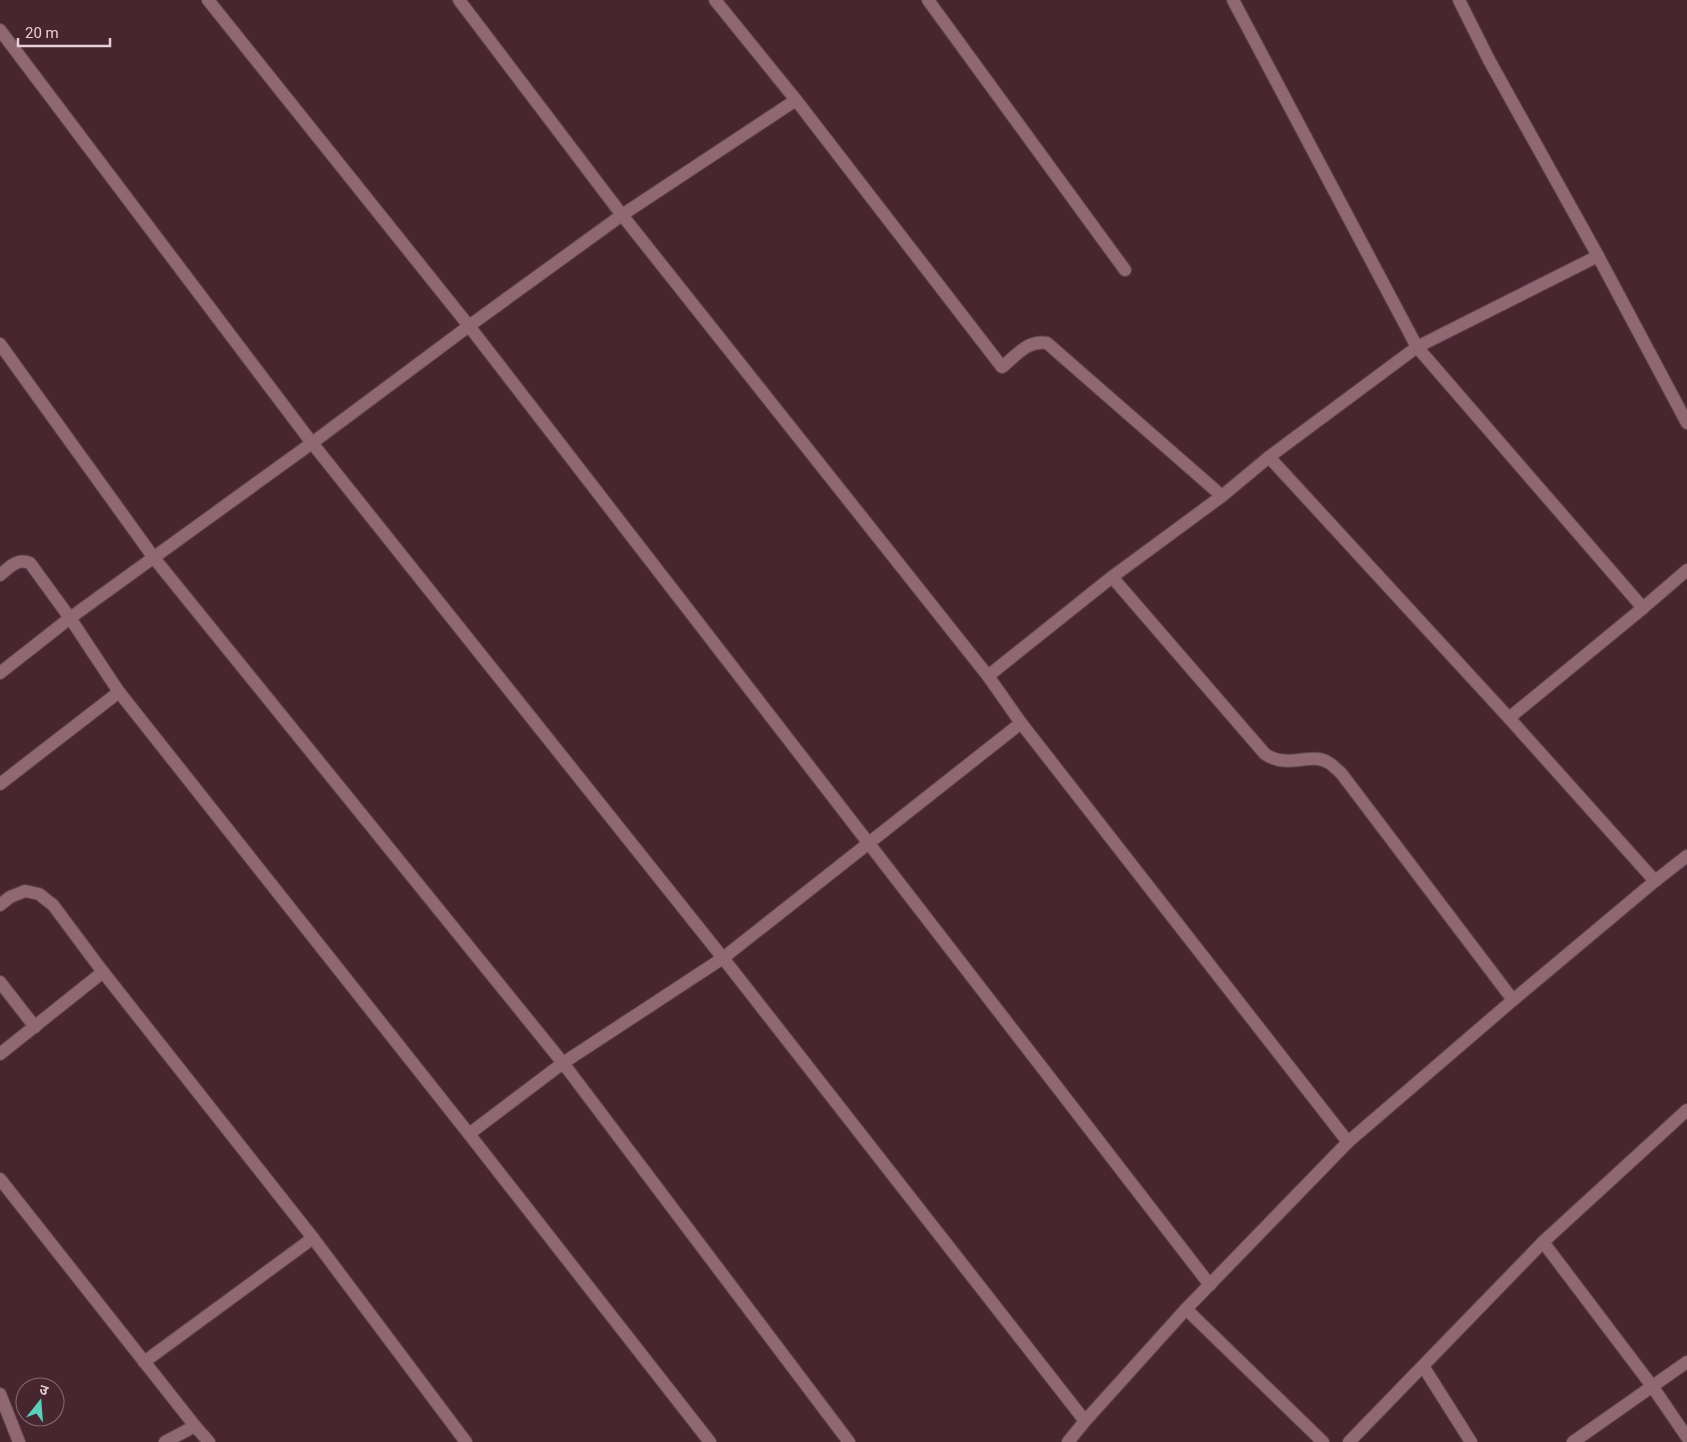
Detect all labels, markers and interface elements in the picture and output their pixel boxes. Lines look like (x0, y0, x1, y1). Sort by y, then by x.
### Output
scale bar (18, 15, 110, 47)
text: 20 m (25, 24, 59, 42)
north arrow (15, 1377, 65, 1427)
text: उ (38, 1381, 51, 1399)

